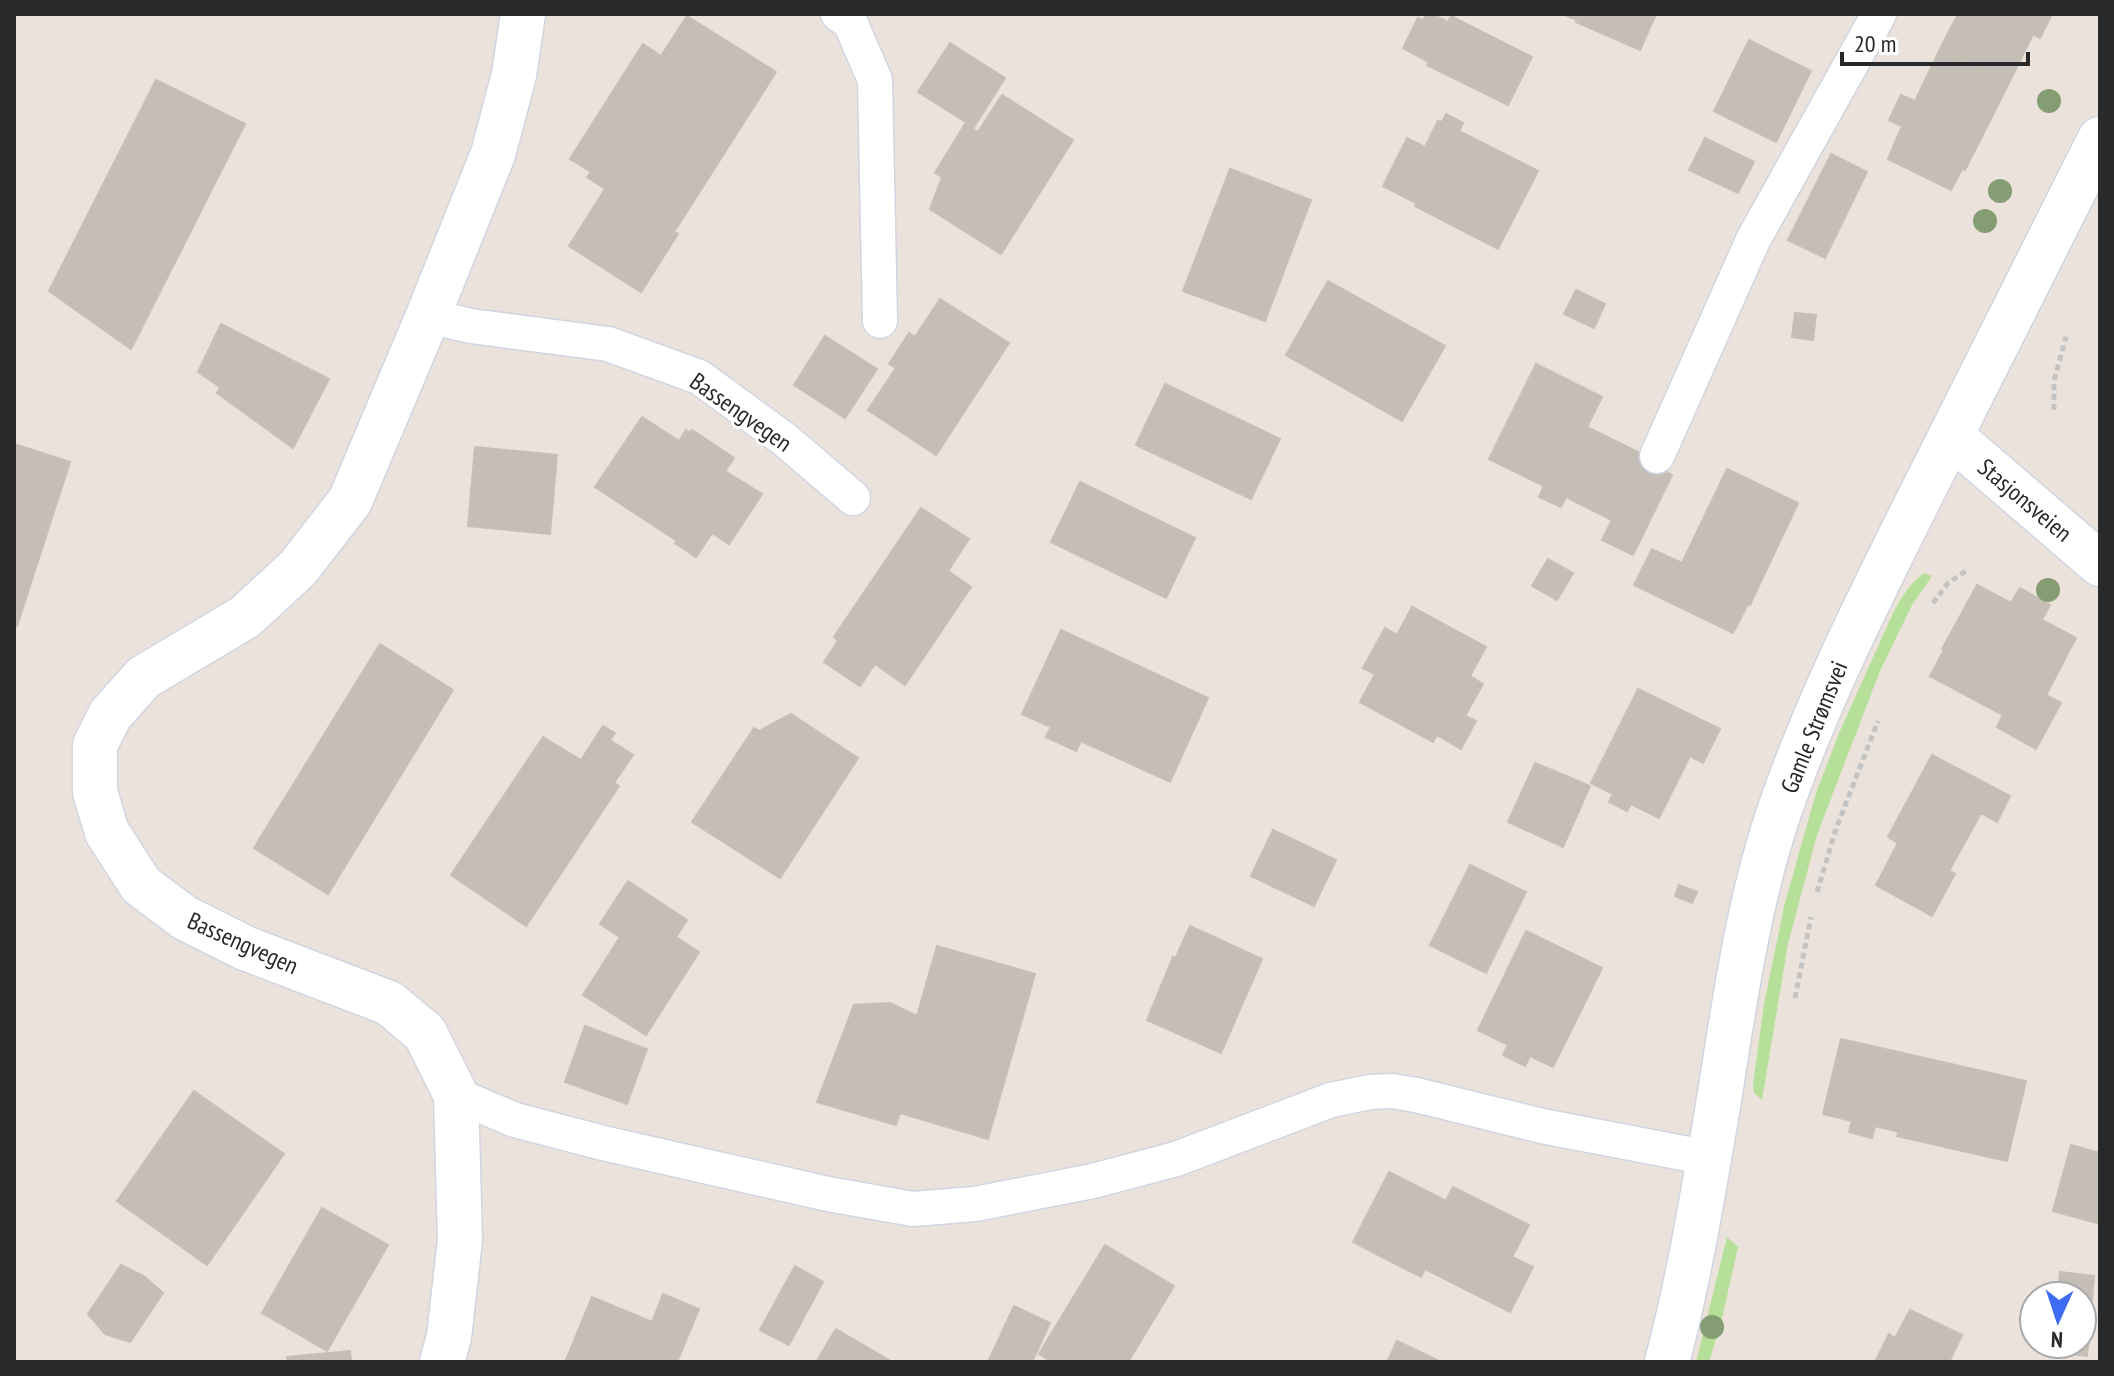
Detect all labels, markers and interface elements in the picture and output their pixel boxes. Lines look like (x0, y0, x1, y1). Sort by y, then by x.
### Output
scale bar (1842, 16, 2028, 66)
text: 20 m (1854, 28, 1896, 59)
street label: Bassengvegen (684, 366, 798, 458)
street label: Stasjonsveien (1972, 452, 2078, 548)
street label: Gamle Strømsvei (1773, 656, 1855, 798)
street label: Bassengvegen (183, 905, 303, 981)
north arrow (2018, 1280, 2098, 1360)
text: N (2050, 1326, 2064, 1354)

